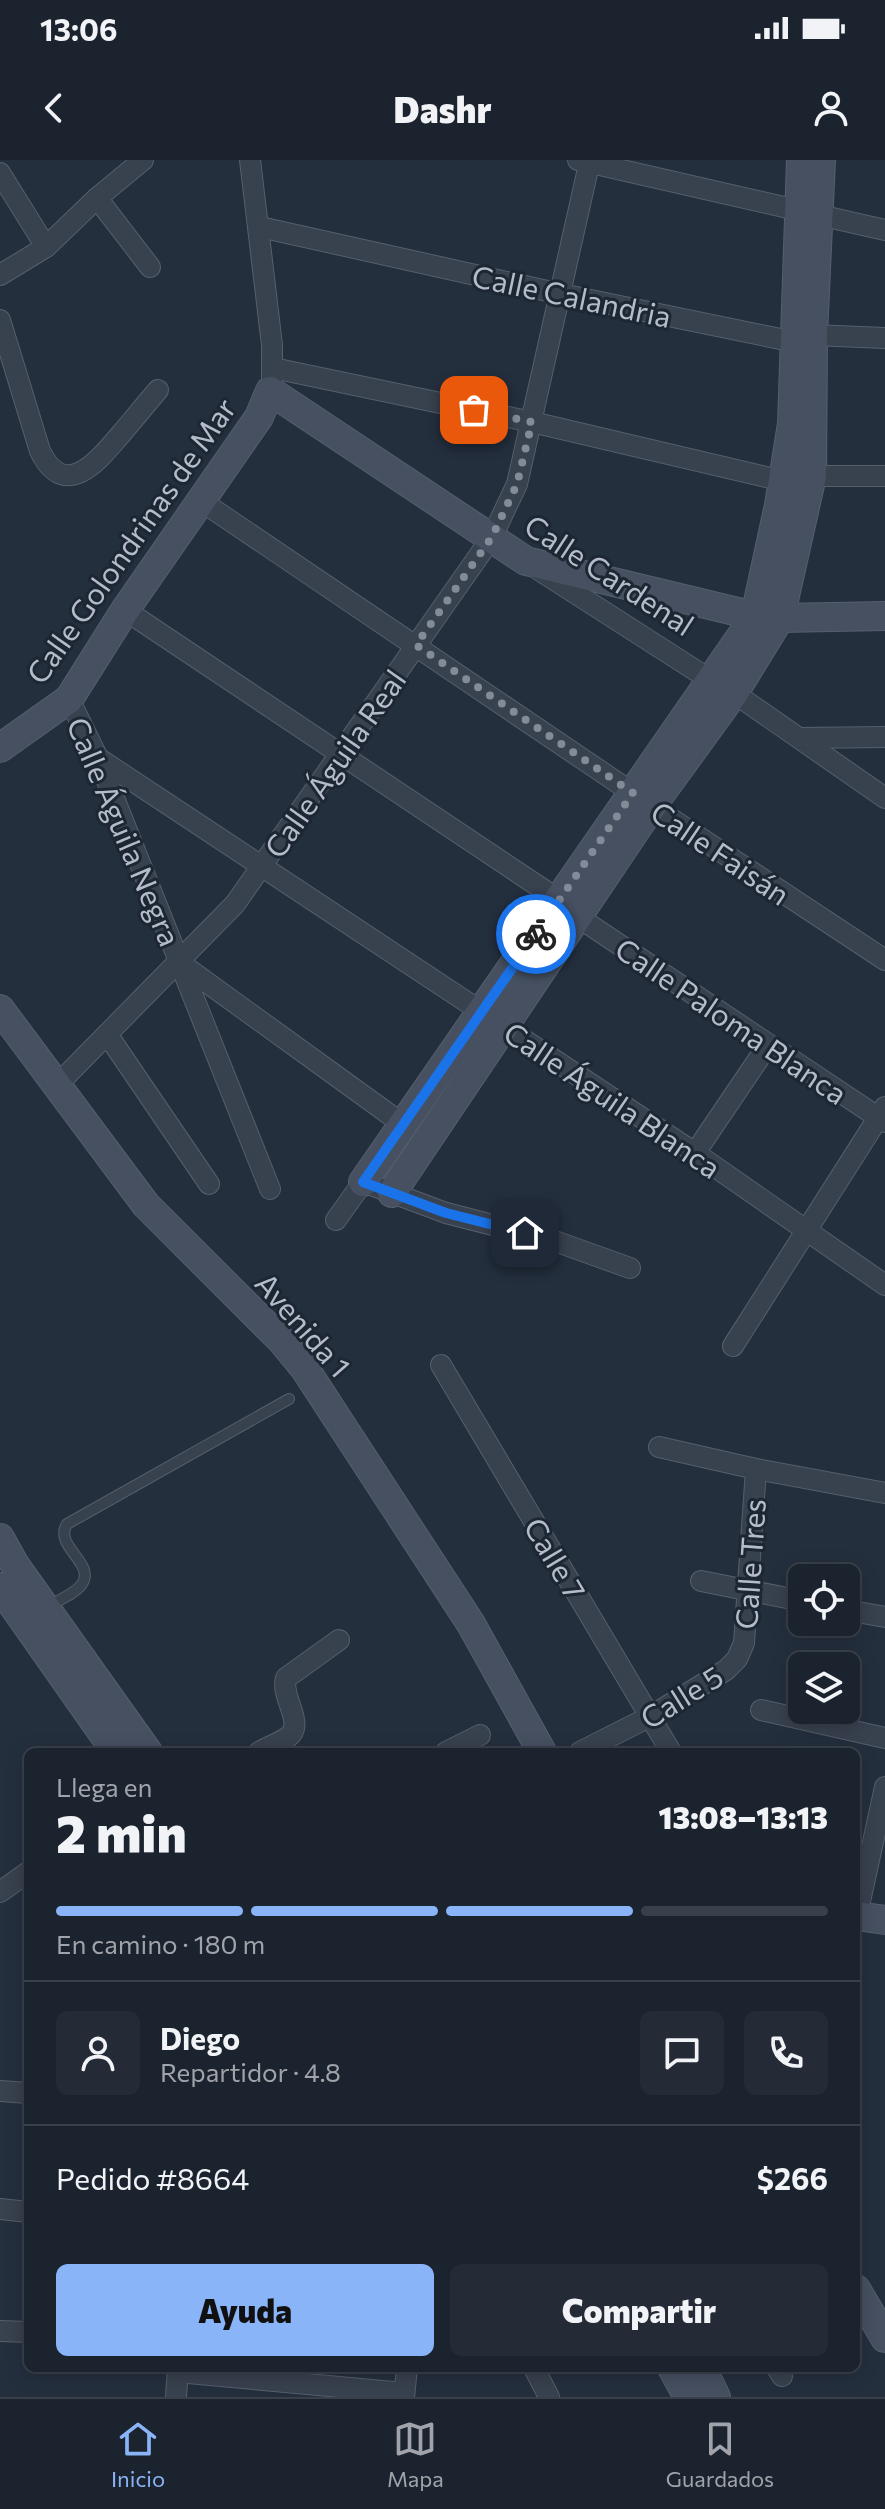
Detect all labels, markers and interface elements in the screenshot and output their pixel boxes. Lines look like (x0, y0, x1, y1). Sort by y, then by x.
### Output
text: 13:06 (40, 10, 117, 47)
icon: back (32, 86, 76, 130)
text: Dashr (393, 86, 492, 130)
icon: person (809, 86, 853, 130)
street label: Calle Calandria (469, 256, 675, 334)
pin (440, 376, 508, 444)
icon: bag (452, 388, 496, 432)
street label: Calle Golondrinas de Mar (17, 390, 243, 690)
street label: Calle Cardenal (518, 506, 702, 642)
street label: Calle Águila Real (255, 662, 413, 864)
street label: Calle Águila Negra (60, 711, 190, 951)
street label: Calle Faisán (645, 792, 797, 912)
courier (496, 894, 576, 974)
icon: bike (514, 912, 558, 956)
street label: Calle Paloma Blanca (609, 929, 855, 1111)
street label: Calle Águila Blanca (498, 1013, 728, 1185)
pin (491, 1199, 559, 1267)
icon: home (503, 1211, 547, 1255)
street label: Avenida 1 (248, 1264, 360, 1384)
street label: Calle Tres (726, 1498, 772, 1630)
street label: Calle 7 (517, 1510, 595, 1606)
map controls (788, 1564, 860, 1724)
button: locate (788, 1564, 860, 1636)
button: layers (788, 1652, 860, 1724)
street label: Calle 5 (633, 1656, 729, 1736)
text: Llega en (56, 1771, 152, 1802)
text: 13:08–13:13 (658, 1798, 828, 1835)
text: 2 min (56, 1800, 187, 1864)
text: En camino · 180 m (56, 1928, 265, 1959)
button: person (56, 2011, 140, 2095)
button: chat (640, 2011, 724, 2095)
button: phone (744, 2011, 828, 2095)
text: Diego (160, 2019, 240, 2056)
text: Repartidor · 4.8 (160, 2056, 341, 2087)
text: Pedido #8664 (56, 2159, 249, 2196)
text: $266 (757, 2159, 828, 2196)
button: Ayuda (56, 2264, 434, 2356)
button: Compartir (450, 2264, 828, 2356)
tab: Inicio (111, 2417, 165, 2492)
tab: Mapa (387, 2417, 444, 2492)
tab: Guardados (666, 2417, 774, 2492)

